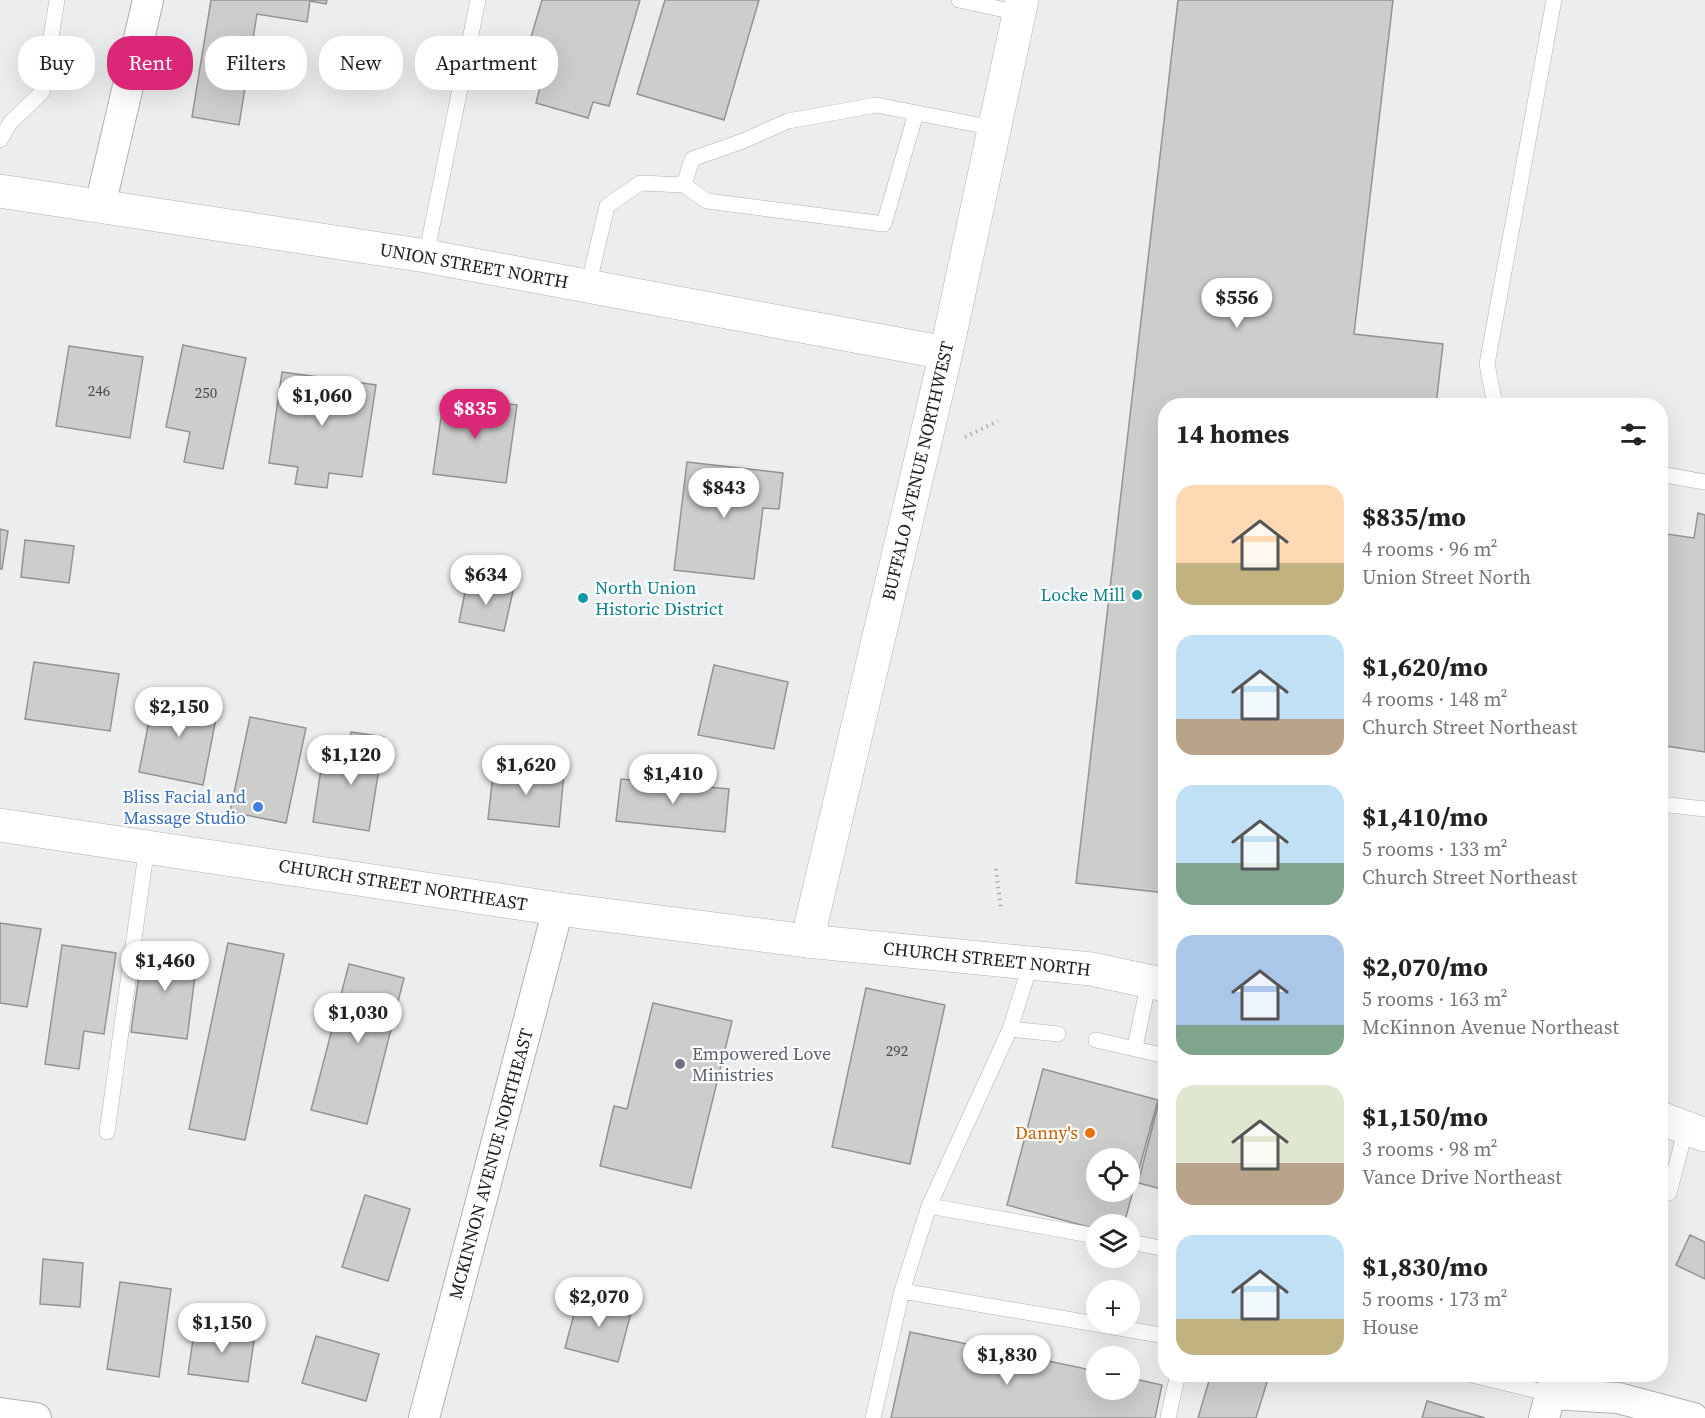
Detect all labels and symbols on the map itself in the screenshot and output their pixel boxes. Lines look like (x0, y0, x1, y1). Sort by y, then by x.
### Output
street label: UNION STREET NORTH (378, 237, 571, 294)
pin: $556 (1201, 278, 1273, 329)
street label: BUFFALO AVENUE NORTHWEST (876, 339, 960, 603)
pin: $1,060 (273, 376, 371, 427)
house number: 246 (88, 380, 110, 401)
house number: 250 (195, 382, 217, 403)
pin: $835 (439, 389, 511, 440)
pin: $843 (688, 468, 760, 519)
pin: $634 (450, 555, 522, 606)
place label: North Union Historic District (595, 575, 724, 621)
place label: Locke Mill (1041, 582, 1125, 607)
marker: Locke Mill (1130, 588, 1144, 602)
marker: North Union Historic District (576, 591, 590, 605)
pin: $2,150 (130, 687, 228, 738)
pin: $1,120 (302, 735, 400, 786)
pin: $1,620 (477, 745, 575, 796)
pin: $1,410 (624, 754, 722, 805)
place label: Bliss Facial and Massage Studio (122, 784, 246, 830)
marker: Bliss Facial and Massage Studio (251, 800, 265, 814)
street label: CHURCH STREET NORTHEAST (277, 852, 529, 917)
street label: CHURCH STREET NORTH (882, 935, 1092, 982)
pin: $1,460 (116, 941, 214, 992)
pin: $1,030 (309, 993, 407, 1044)
street label: MCKINNON AVENUE NORTHEAST (442, 1026, 539, 1302)
house number: 292 (886, 1040, 908, 1061)
place label: Empowered Love Ministries (692, 1041, 831, 1087)
marker: Empowered Love Ministries (673, 1057, 687, 1071)
place label: Danny's (1015, 1120, 1078, 1145)
marker: Danny's (1083, 1126, 1097, 1140)
pin: $2,070 (550, 1277, 648, 1328)
pin: $1,150 (173, 1303, 271, 1354)
pin: $1,830 (958, 1335, 1056, 1386)

